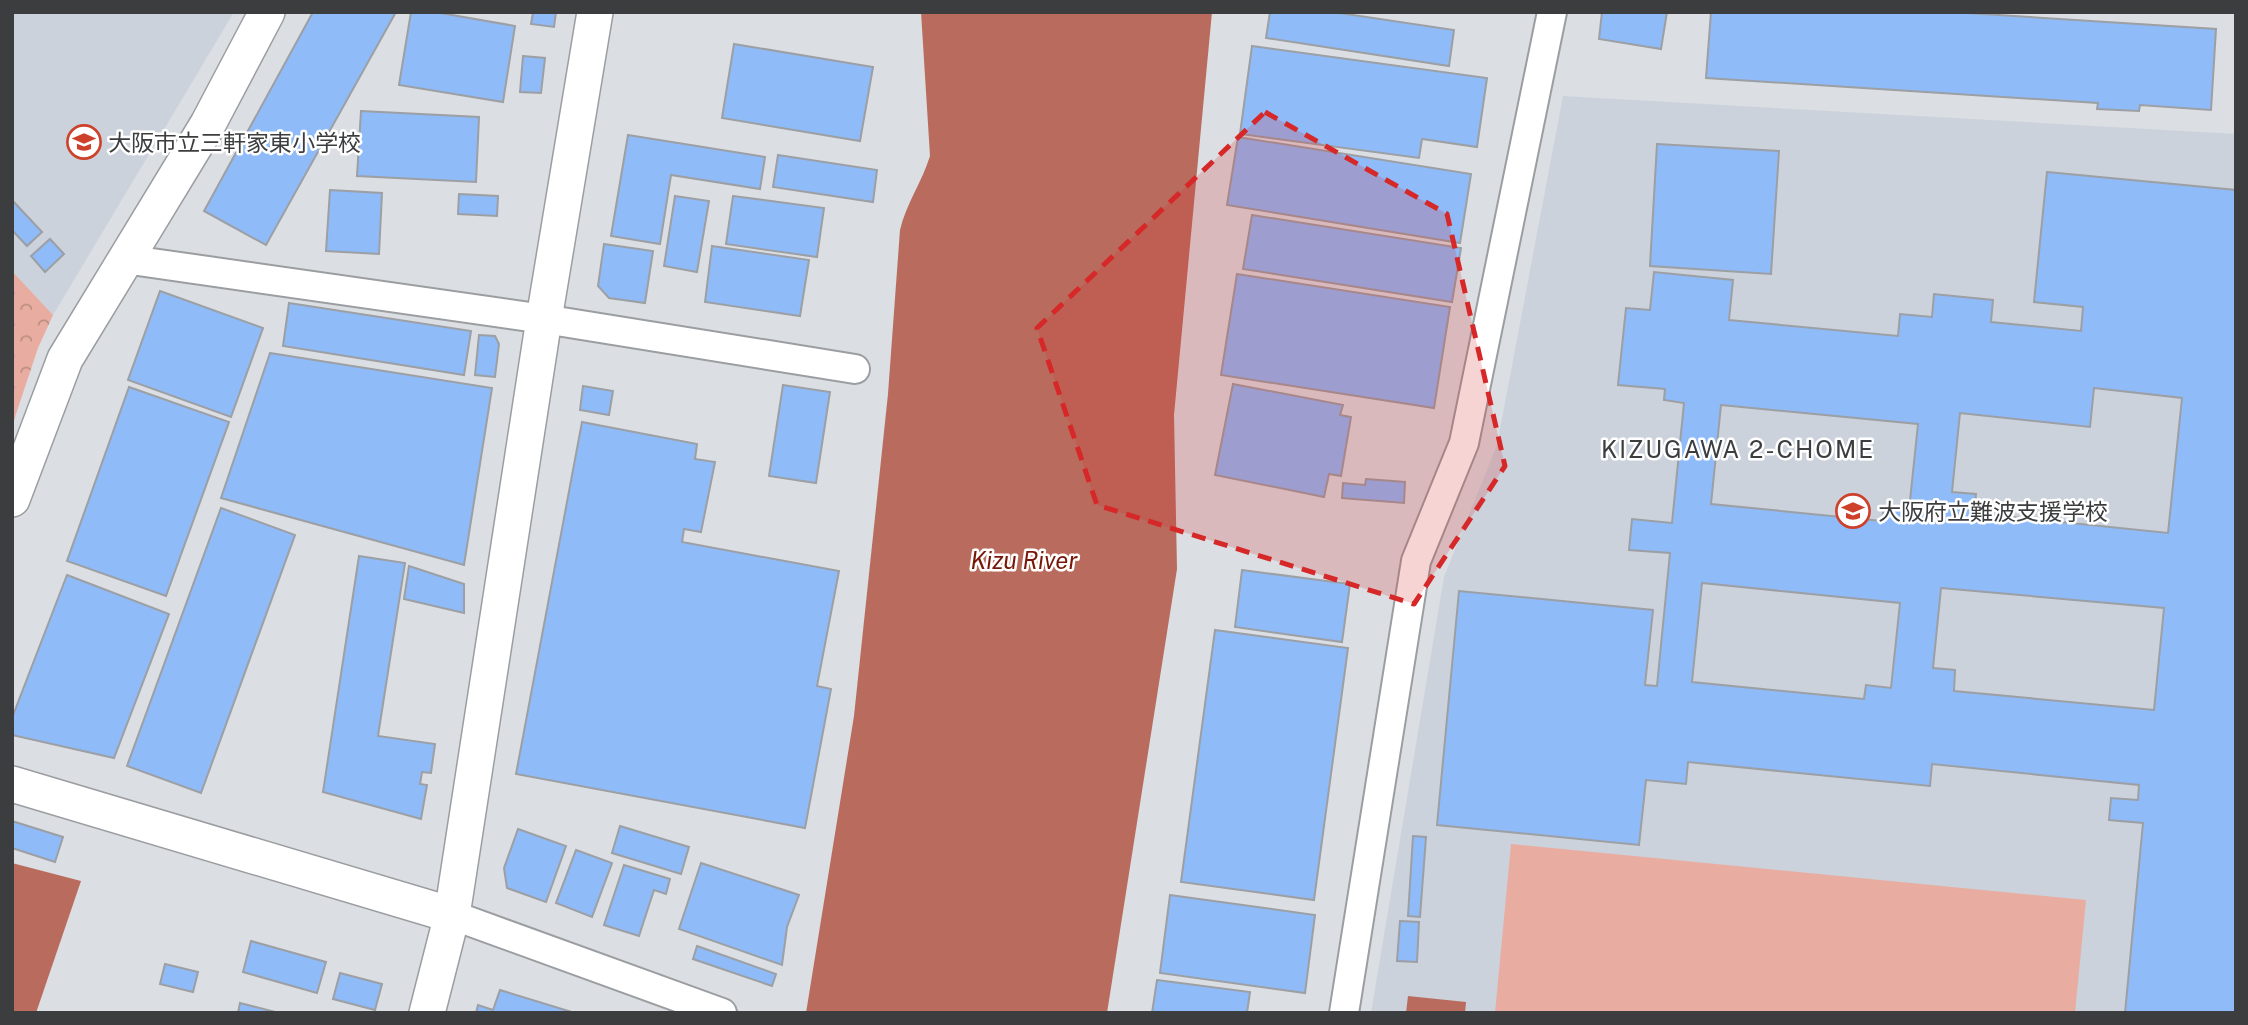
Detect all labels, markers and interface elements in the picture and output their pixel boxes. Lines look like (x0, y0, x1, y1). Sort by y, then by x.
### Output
school or university icon: 大阪市立三軒家東小学校 (65, 123, 103, 161)
place label: 大阪市立三軒家東小学校 (108, 129, 361, 156)
district label: KIZUGAWA 2-CHOME (1601, 435, 1875, 463)
school or university icon: 大阪府立難波支援学校 (1834, 492, 1872, 530)
place label: 大阪府立難波支援学校 (1878, 498, 2108, 525)
water label: Kizu River (971, 546, 1078, 574)

